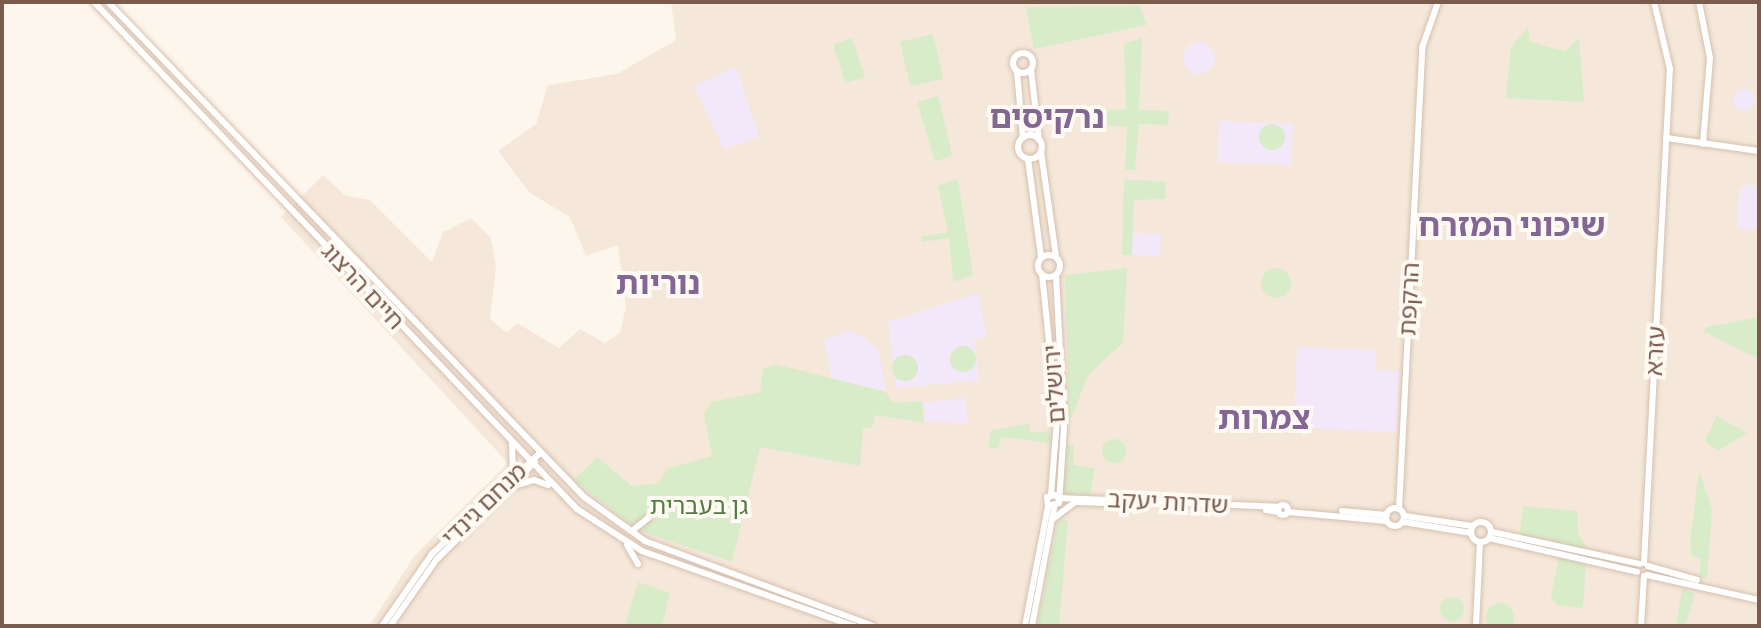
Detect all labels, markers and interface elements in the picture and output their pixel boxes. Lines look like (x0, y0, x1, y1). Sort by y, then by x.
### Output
district label: נרקיסים (989, 97, 1105, 135)
district label: שיכוני המזרח (1418, 205, 1606, 243)
street label: חיים הרצוג (316, 237, 410, 335)
street label: הרקפת (1393, 262, 1425, 336)
district label: נוריות (616, 263, 700, 301)
street label: עזרא (1639, 325, 1671, 377)
street label: ירושלים (1037, 343, 1071, 425)
district label: צמרות (1218, 398, 1310, 436)
street label: מנחם גינדי (436, 457, 532, 551)
street label: שדרות יעקב (1107, 484, 1229, 520)
park label: גן בעברית (650, 492, 748, 520)

